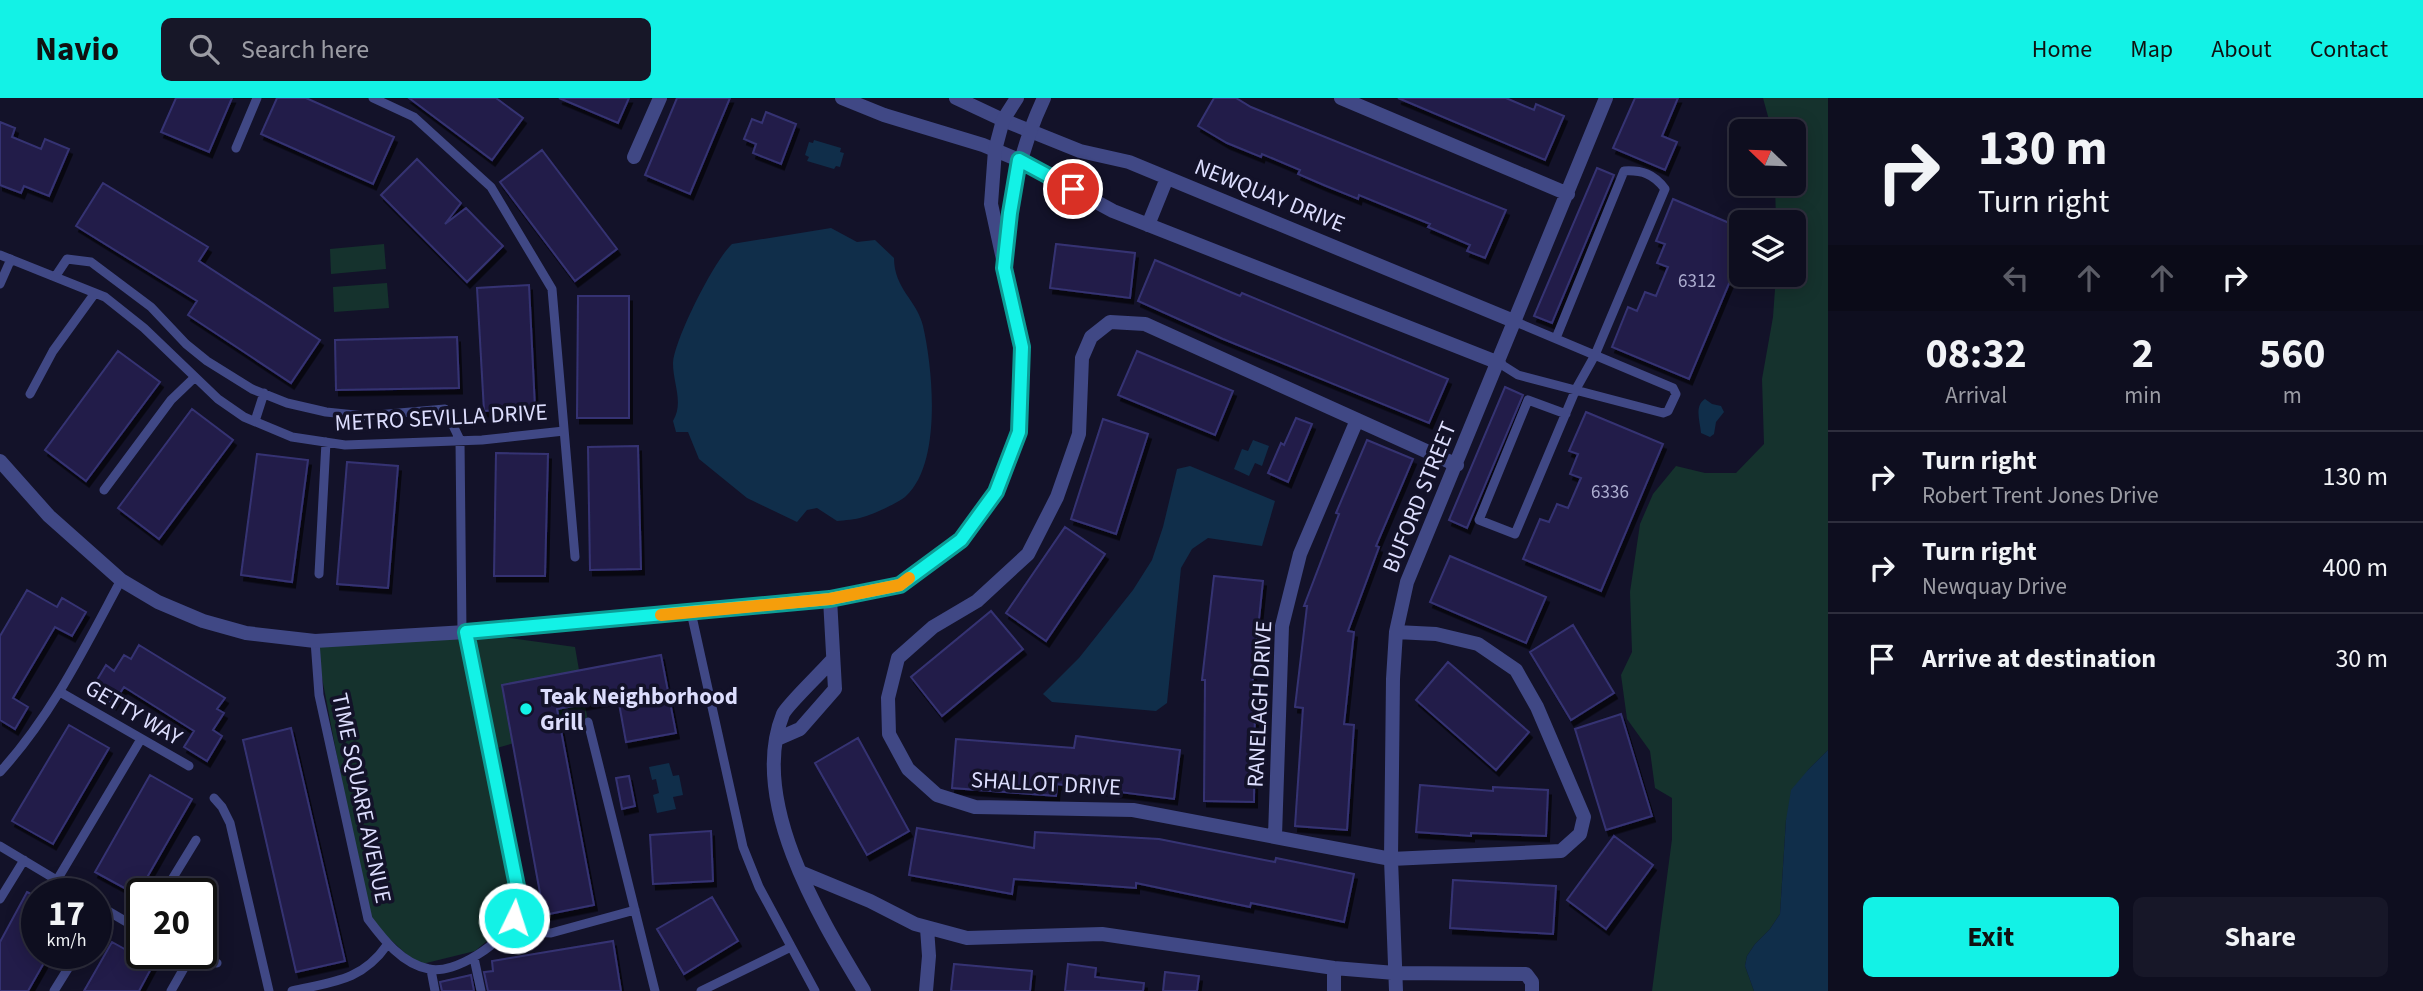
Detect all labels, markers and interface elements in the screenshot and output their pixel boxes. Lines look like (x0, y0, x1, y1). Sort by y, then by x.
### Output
search box (161, 18, 651, 81)
text: Navio (35, 26, 119, 73)
icon: search (185, 30, 223, 68)
text: Search here (241, 31, 369, 68)
text: Home (2032, 32, 2092, 67)
text: Map (2130, 32, 2173, 67)
text: About (2211, 32, 2272, 67)
text: Contact (2310, 32, 2388, 67)
text: 130 m (1978, 114, 2107, 184)
north arrow (1729, 119, 1806, 196)
map controls (1729, 119, 1806, 287)
icon: right (1863, 126, 1954, 217)
street label: NEWQUAY DRIVE (1190, 150, 1350, 241)
pin (1043, 159, 1103, 219)
icon: arrive (1054, 170, 1092, 208)
text: Turn right (1978, 179, 2109, 225)
button: layers (1729, 210, 1806, 287)
icon: left (1997, 259, 2035, 297)
icon: ahead (2070, 259, 2108, 297)
icon: ahead (2143, 259, 2181, 297)
icon: right (2216, 259, 2254, 297)
house number: 6312 (1678, 268, 1716, 295)
text: 08:32 (1925, 324, 2027, 384)
text: 2 (2132, 324, 2154, 384)
text: 560 (2259, 324, 2326, 384)
text: Arrival (1945, 379, 2007, 412)
text: min (2124, 379, 2162, 412)
text: m (2283, 379, 2302, 412)
street label: METRO SEVILLA DRIVE (334, 395, 548, 440)
street label: BUFORD STREET (1374, 417, 1465, 578)
text: Turn right (1922, 442, 2037, 479)
icon: right (1863, 458, 1901, 496)
text: 130 m (2322, 458, 2388, 495)
house number: 6336 (1591, 479, 1629, 506)
text: Robert Trent Jones Drive (1922, 479, 2159, 512)
text: Turn right (1922, 533, 2037, 570)
icon: right (1863, 549, 1901, 587)
text: 400 m (2322, 549, 2388, 586)
text: Newquay Drive (1922, 570, 2067, 603)
street label: RANELAGH DRIVE (1239, 620, 1280, 788)
icon: arrive (1863, 640, 1901, 678)
text: Arrive at destination (1922, 640, 2156, 677)
text: 30 m (2335, 640, 2388, 677)
street label: GETTY WAY (79, 671, 189, 754)
place label: Teak Neighborhood Grill (540, 680, 738, 739)
street label: TIME SQUARE AVENUE (323, 690, 400, 906)
marker: Teak Neighborhood Grill (518, 701, 534, 717)
street label: SHALLOT DRIVE (970, 763, 1122, 804)
speed limit sign: 20 (126, 878, 217, 969)
position arrow (477, 881, 551, 955)
text: 17 (48, 889, 85, 939)
button: Exit (1863, 897, 2119, 977)
button: Share (2133, 897, 2388, 977)
text: km/h (47, 928, 86, 953)

